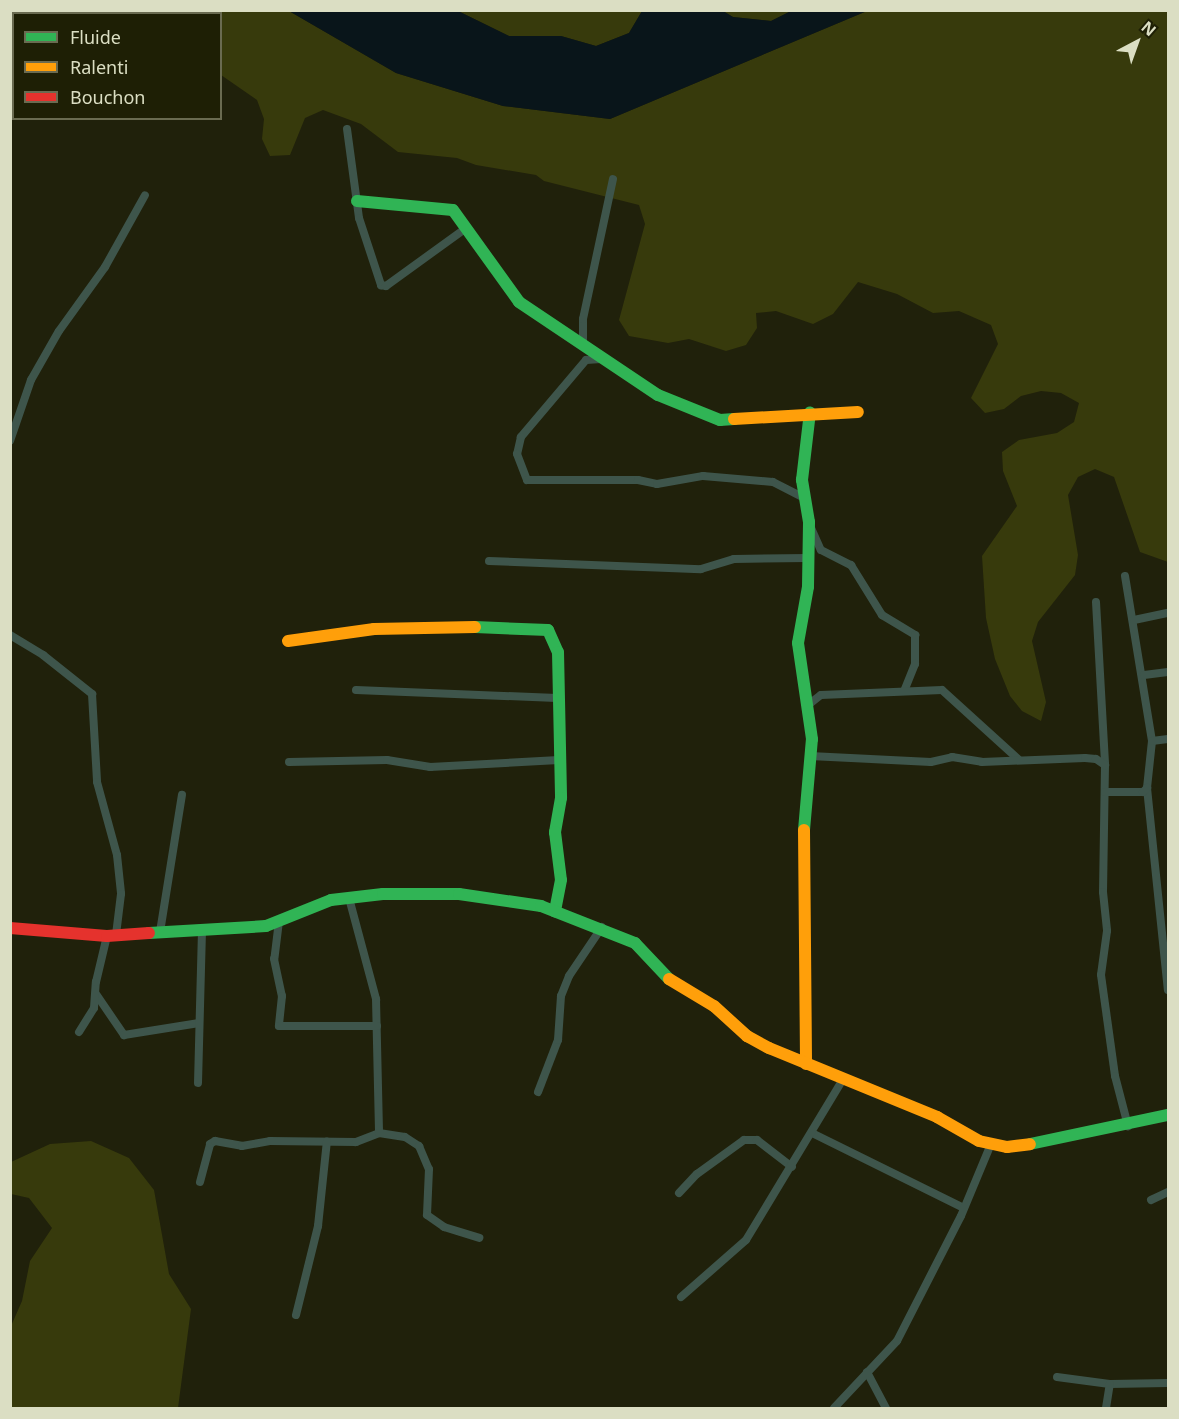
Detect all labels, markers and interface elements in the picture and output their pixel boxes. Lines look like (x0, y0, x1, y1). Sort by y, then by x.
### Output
legend (12, 12, 222, 120)
north arrow (1107, 12, 1167, 72)
text: N (1137, 16, 1161, 41)
text: Fluide (70, 25, 121, 49)
text: Ralenti (70, 55, 128, 79)
text: Bouchon (70, 85, 146, 109)

